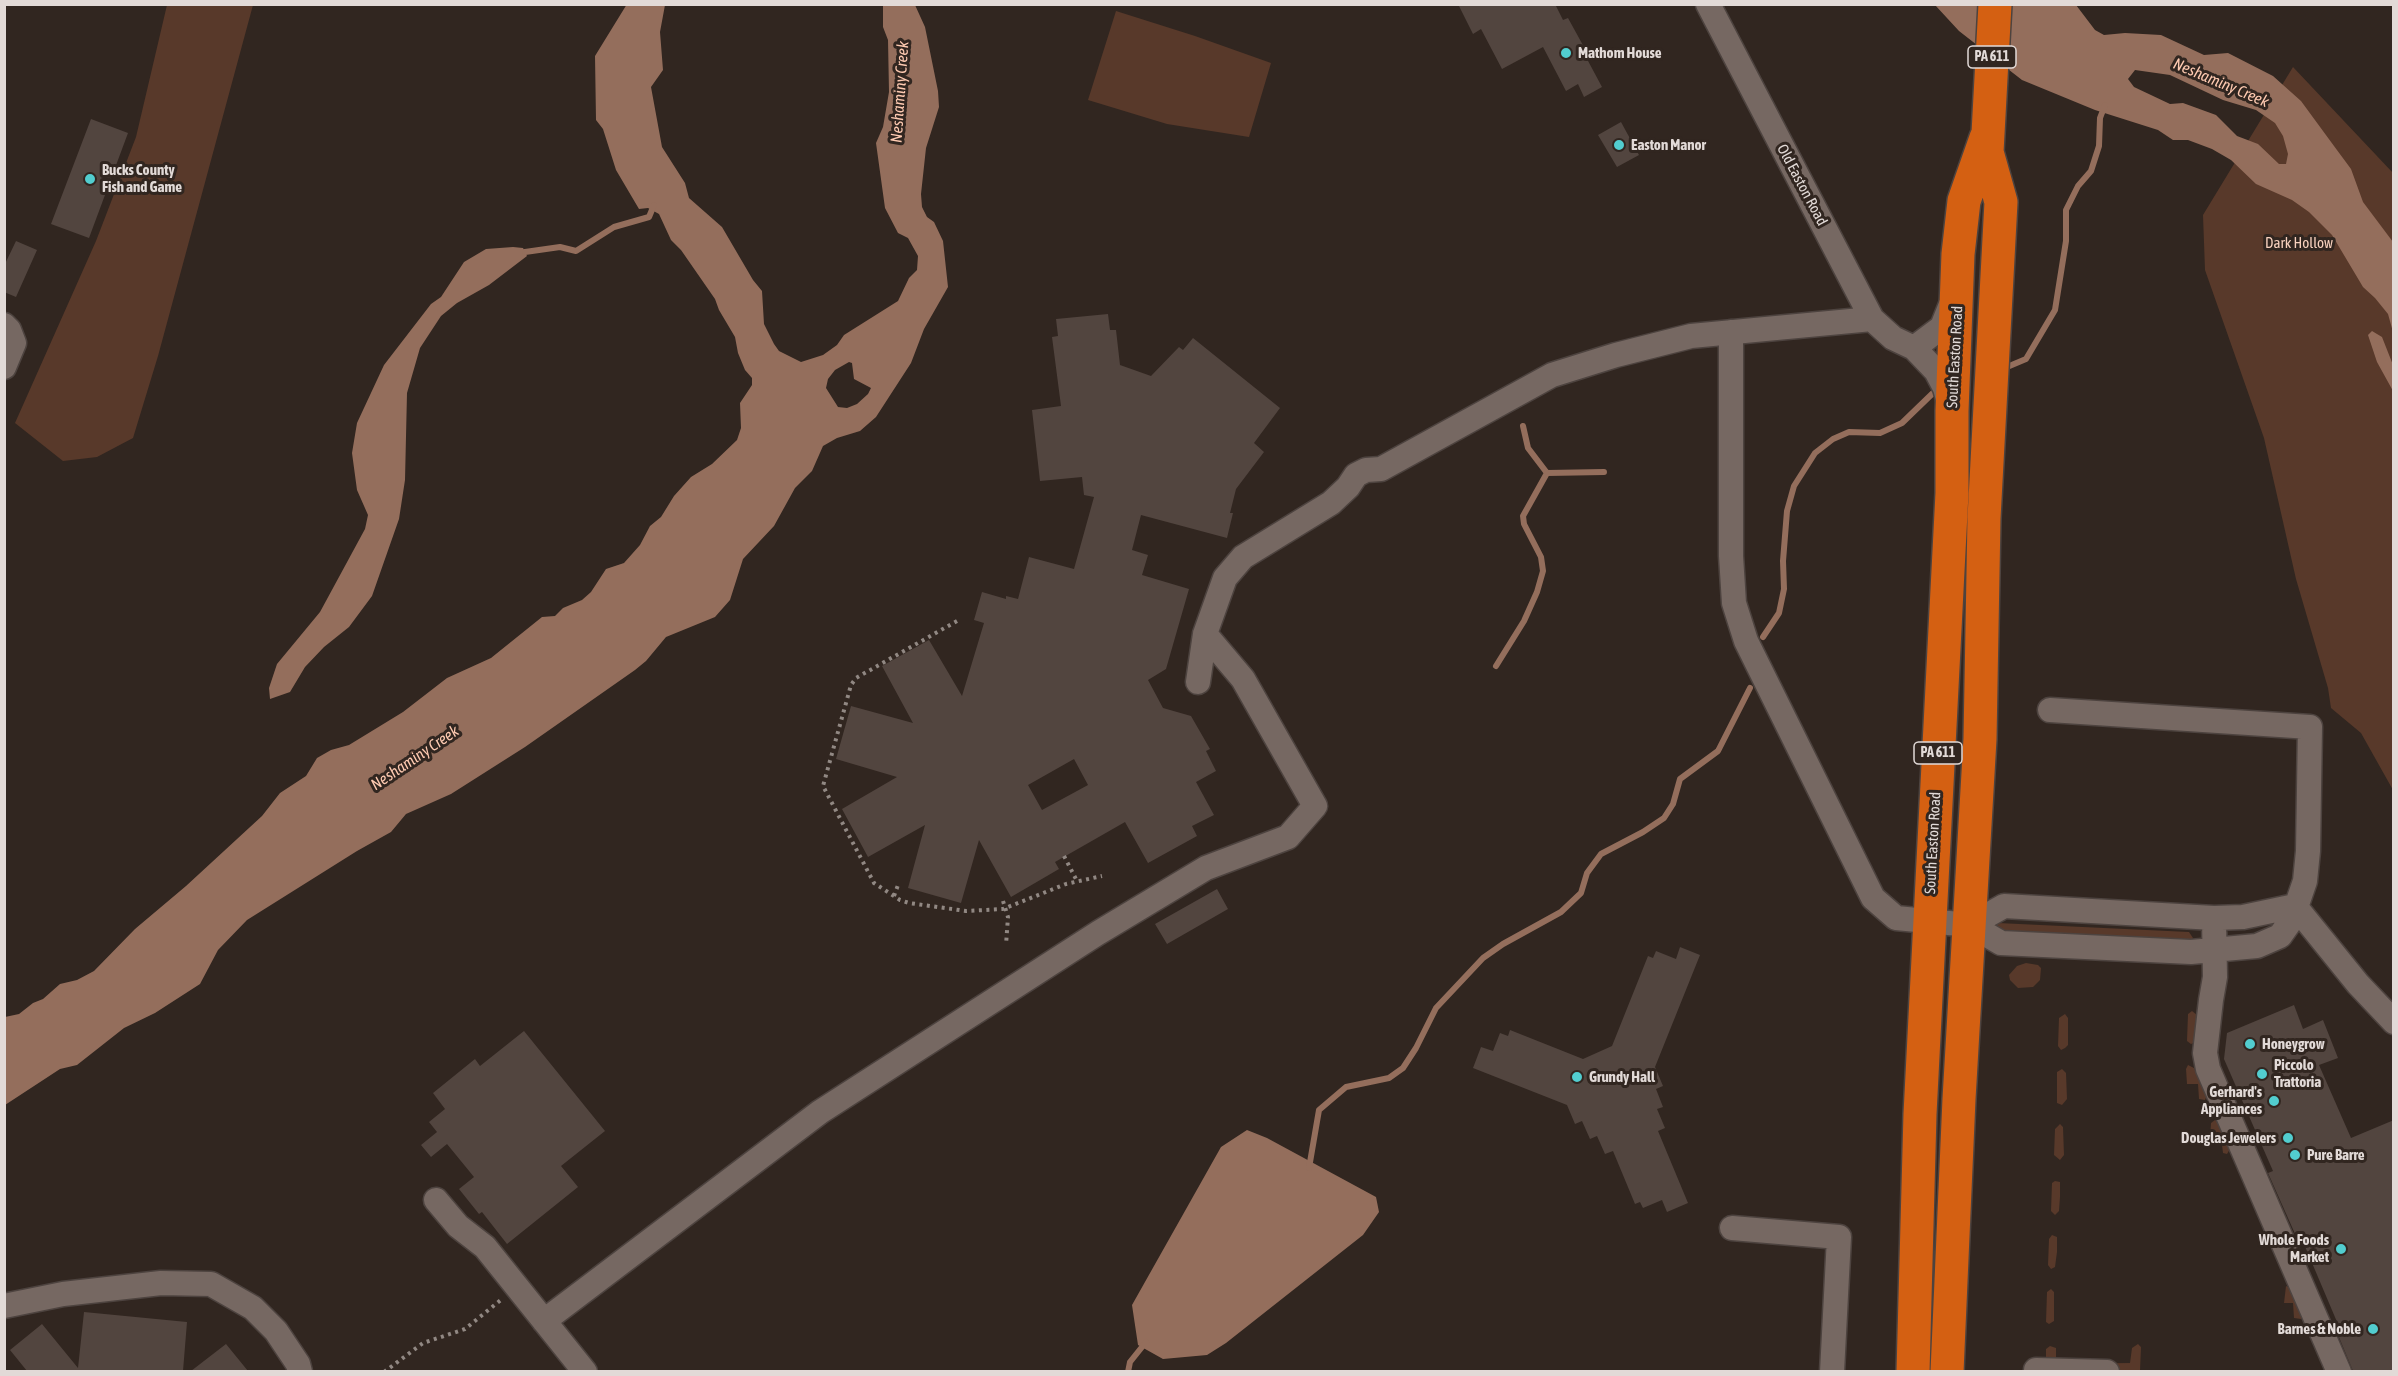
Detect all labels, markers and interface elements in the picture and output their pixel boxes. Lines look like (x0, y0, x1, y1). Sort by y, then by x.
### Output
water label: Neshaminy Creek (887, 40, 913, 144)
place label: Mathom House (1578, 44, 1662, 62)
marker: Mathom House (1559, 46, 1573, 60)
road number: PA 611 (1968, 46, 2016, 68)
water label: Neshaminy Creek (2170, 54, 2272, 112)
place label: Easton Manor (1631, 136, 1706, 154)
marker: Easton Manor (1612, 138, 1626, 152)
street label: Old Easton Road (1773, 141, 1831, 229)
place label: Bucks County Fish and Game (102, 161, 182, 196)
marker: Bucks County Fish and Game (83, 172, 97, 186)
park label: Dark Hollow (2265, 234, 2333, 252)
street label: South Easton Road (1943, 306, 1967, 408)
water label: Neshaminy Creek (367, 722, 463, 794)
road number: PA 611 (1914, 742, 1962, 764)
street label: South Easton Road (1921, 792, 1945, 894)
place label: Honeygrow (2262, 1035, 2325, 1053)
marker: Honeygrow (2243, 1037, 2257, 1051)
place label: Piccolo Trattoria (2274, 1056, 2321, 1091)
marker: Piccolo Trattoria (2255, 1067, 2269, 1081)
place label: Grundy Hall (1589, 1068, 1655, 1086)
marker: Grundy Hall (1570, 1070, 1584, 1084)
place label: Gerhard's Appliances (2201, 1083, 2262, 1118)
marker: Gerhard's Appliances (2267, 1094, 2281, 1108)
place label: Douglas Jewelers (2181, 1129, 2276, 1147)
marker: Douglas Jewelers (2281, 1131, 2295, 1145)
place label: Pure Barre (2307, 1146, 2365, 1164)
marker: Pure Barre (2288, 1148, 2302, 1162)
place label: Whole Foods Market (2259, 1231, 2329, 1266)
marker: Whole Foods Market (2334, 1242, 2348, 1256)
place label: Barnes & Noble (2278, 1320, 2361, 1338)
marker: Barnes & Noble (2366, 1322, 2380, 1336)

